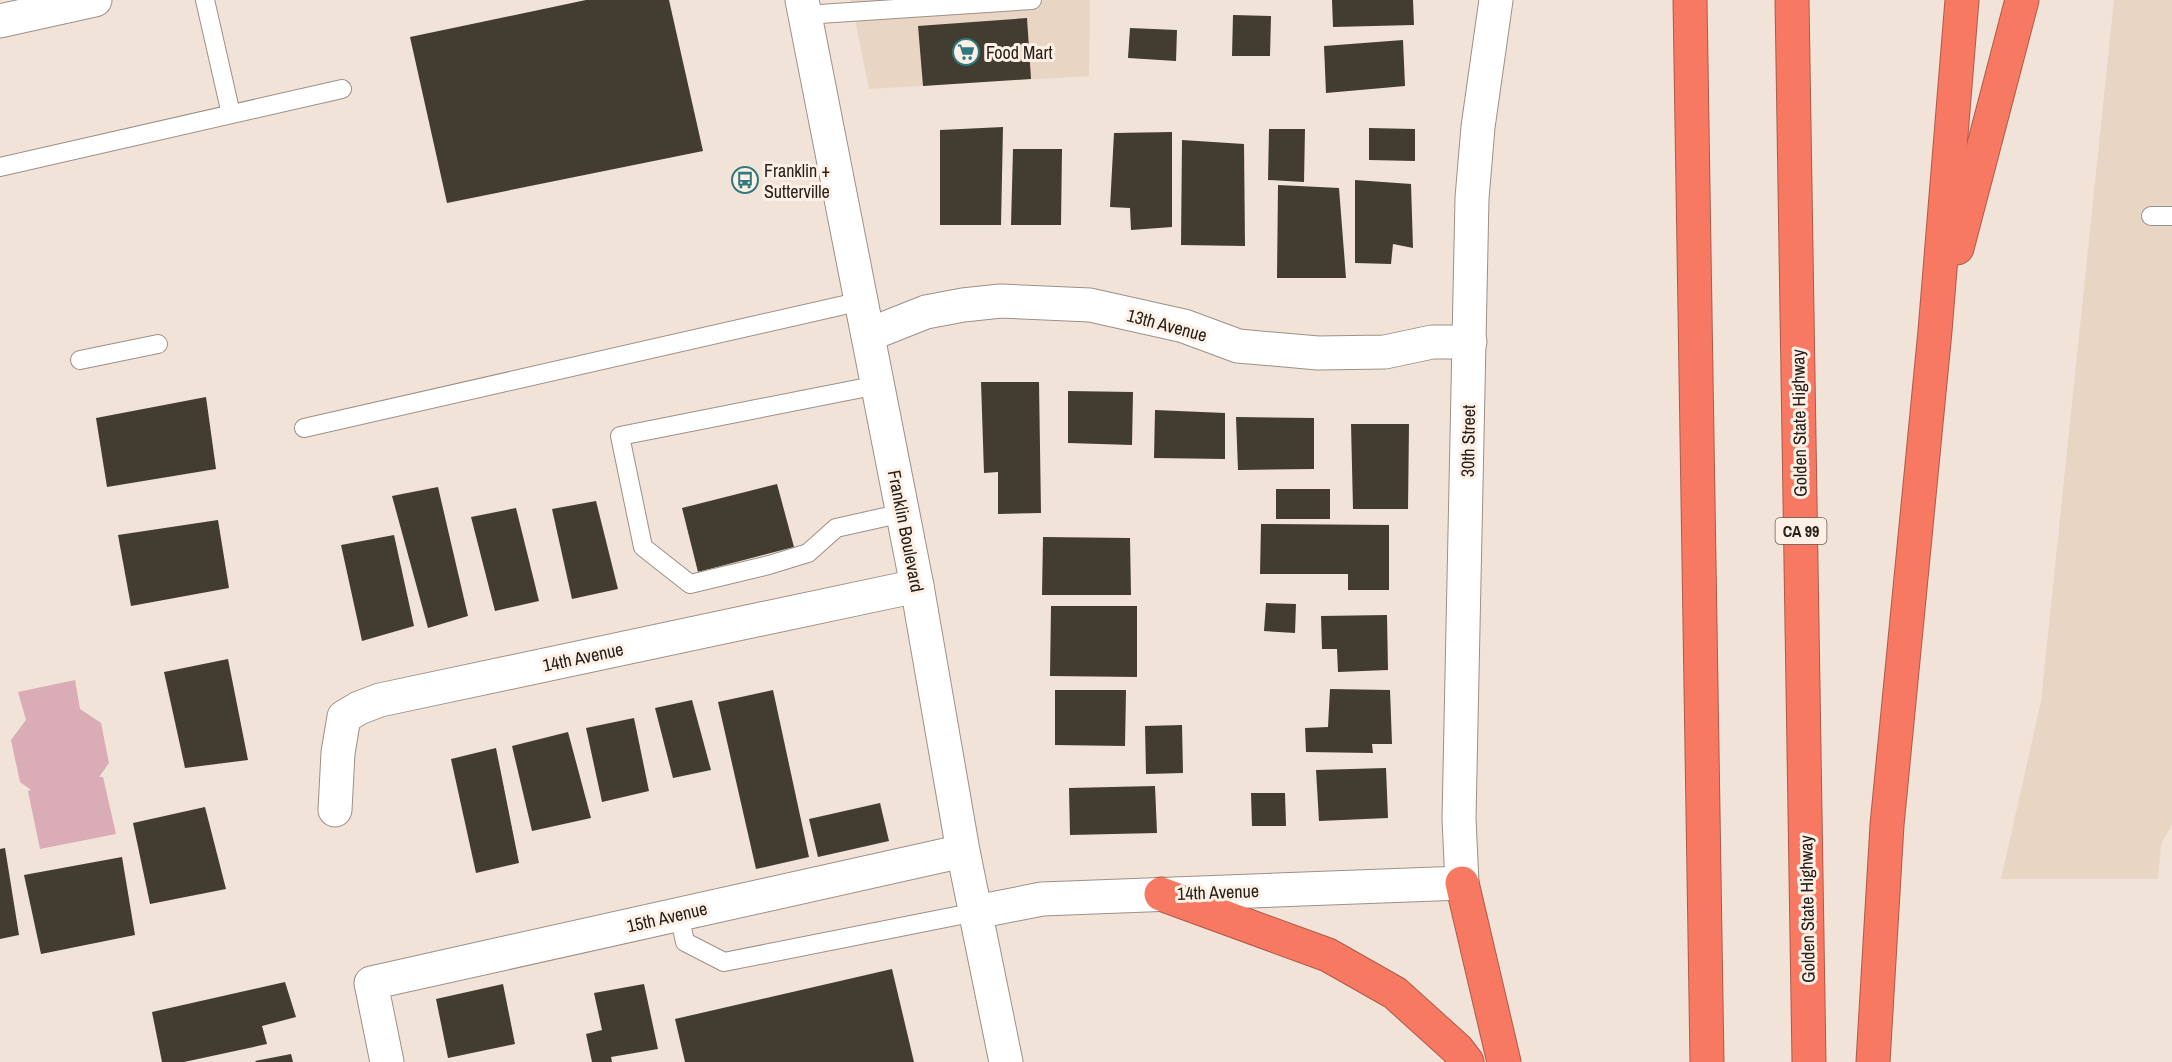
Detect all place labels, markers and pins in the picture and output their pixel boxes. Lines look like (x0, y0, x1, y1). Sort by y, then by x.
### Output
supermarket icon: Food Mart (951, 37, 981, 67)
place label: Food Mart (986, 40, 1053, 65)
place label: Franklin + Sutterville (764, 158, 830, 204)
bus stop icon: Franklin + Sutterville (730, 165, 760, 195)

